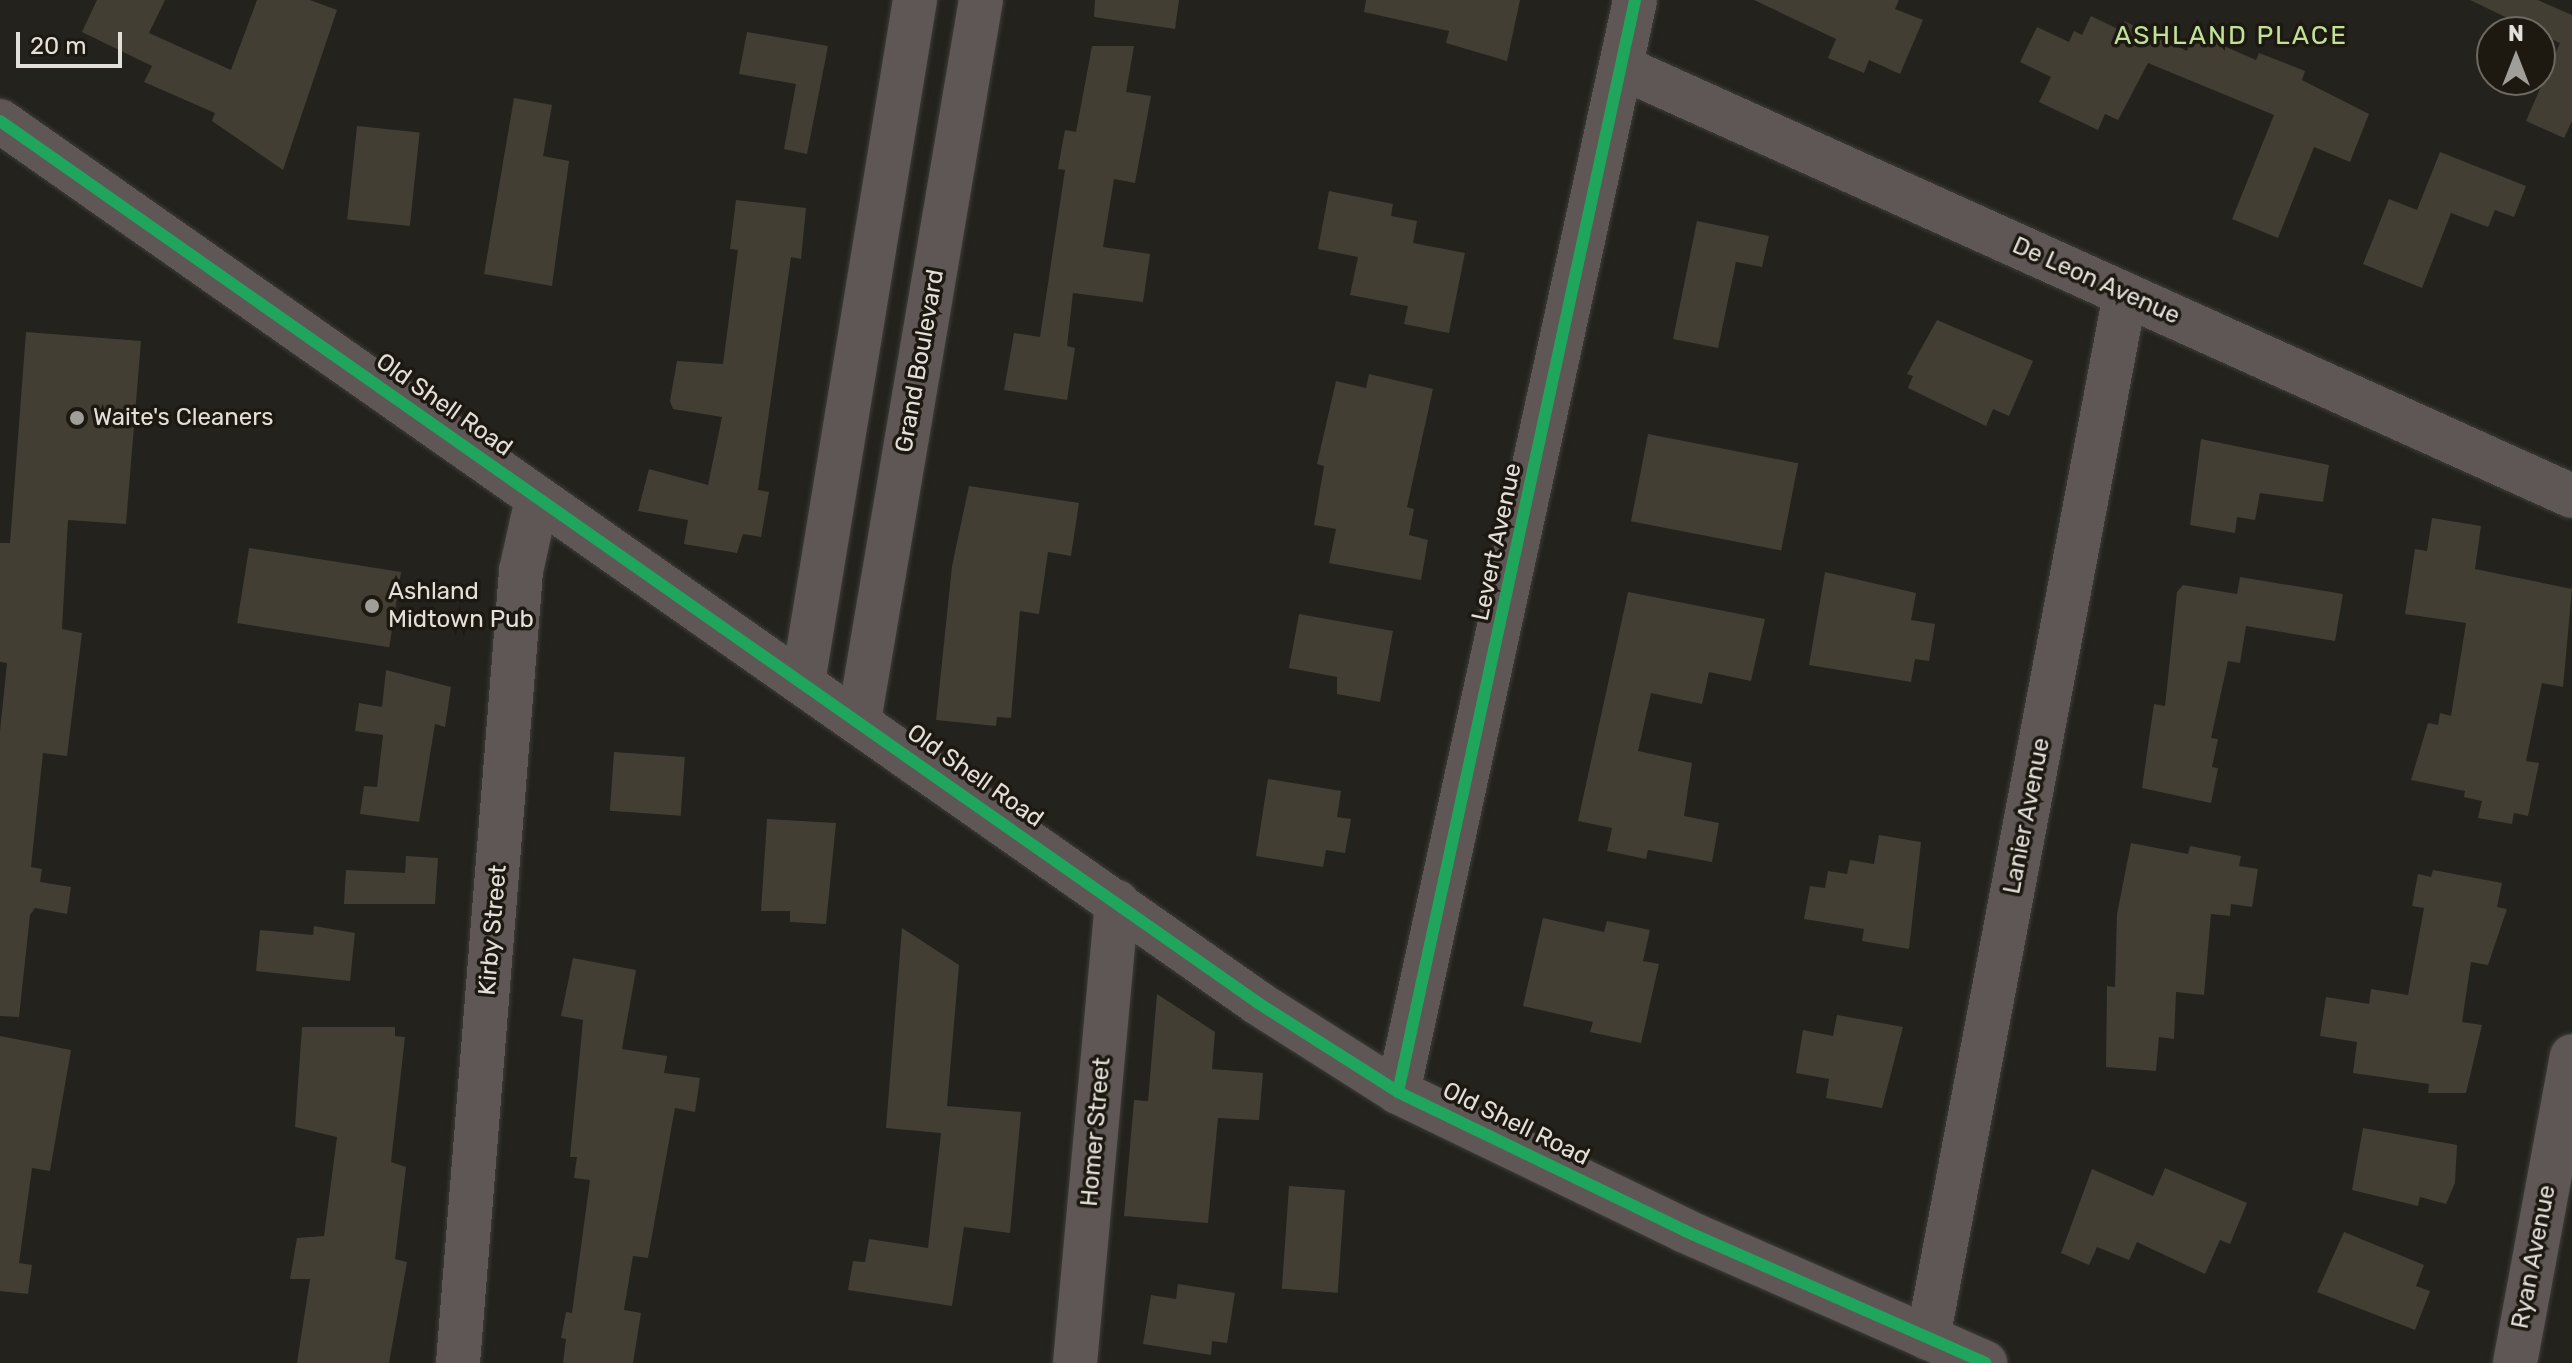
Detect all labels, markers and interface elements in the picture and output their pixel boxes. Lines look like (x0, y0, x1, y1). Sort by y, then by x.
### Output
scale bar (20, 16, 126, 66)
north arrow (2476, 16, 2556, 96)
district label: ASHLAND PLACE (2114, 20, 2348, 52)
text: N (2508, 20, 2524, 47)
text: 20 m (30, 32, 87, 60)
street label: De Leon Avenue (2008, 231, 2184, 331)
street label: Grand Boulevard (890, 267, 950, 455)
street label: Old Shell Road (370, 347, 518, 463)
place label: Waite's Cleaners (93, 404, 274, 432)
marker: Waite's Cleaners (68, 409, 86, 427)
street label: Levert Avenue (1466, 460, 1528, 624)
place label: Ashland Midtown Pub (388, 578, 534, 634)
marker: Ashland Midtown Pub (363, 597, 381, 615)
street label: Old Shell Road (901, 718, 1049, 834)
street label: Lanier Avenue (1998, 735, 2056, 897)
street label: Kirby Street (473, 863, 513, 997)
street label: Homer Street (1075, 1056, 1117, 1208)
street label: Old Shell Road (1438, 1076, 1594, 1172)
street label: Ryan Avenue (2506, 1182, 2562, 1332)

